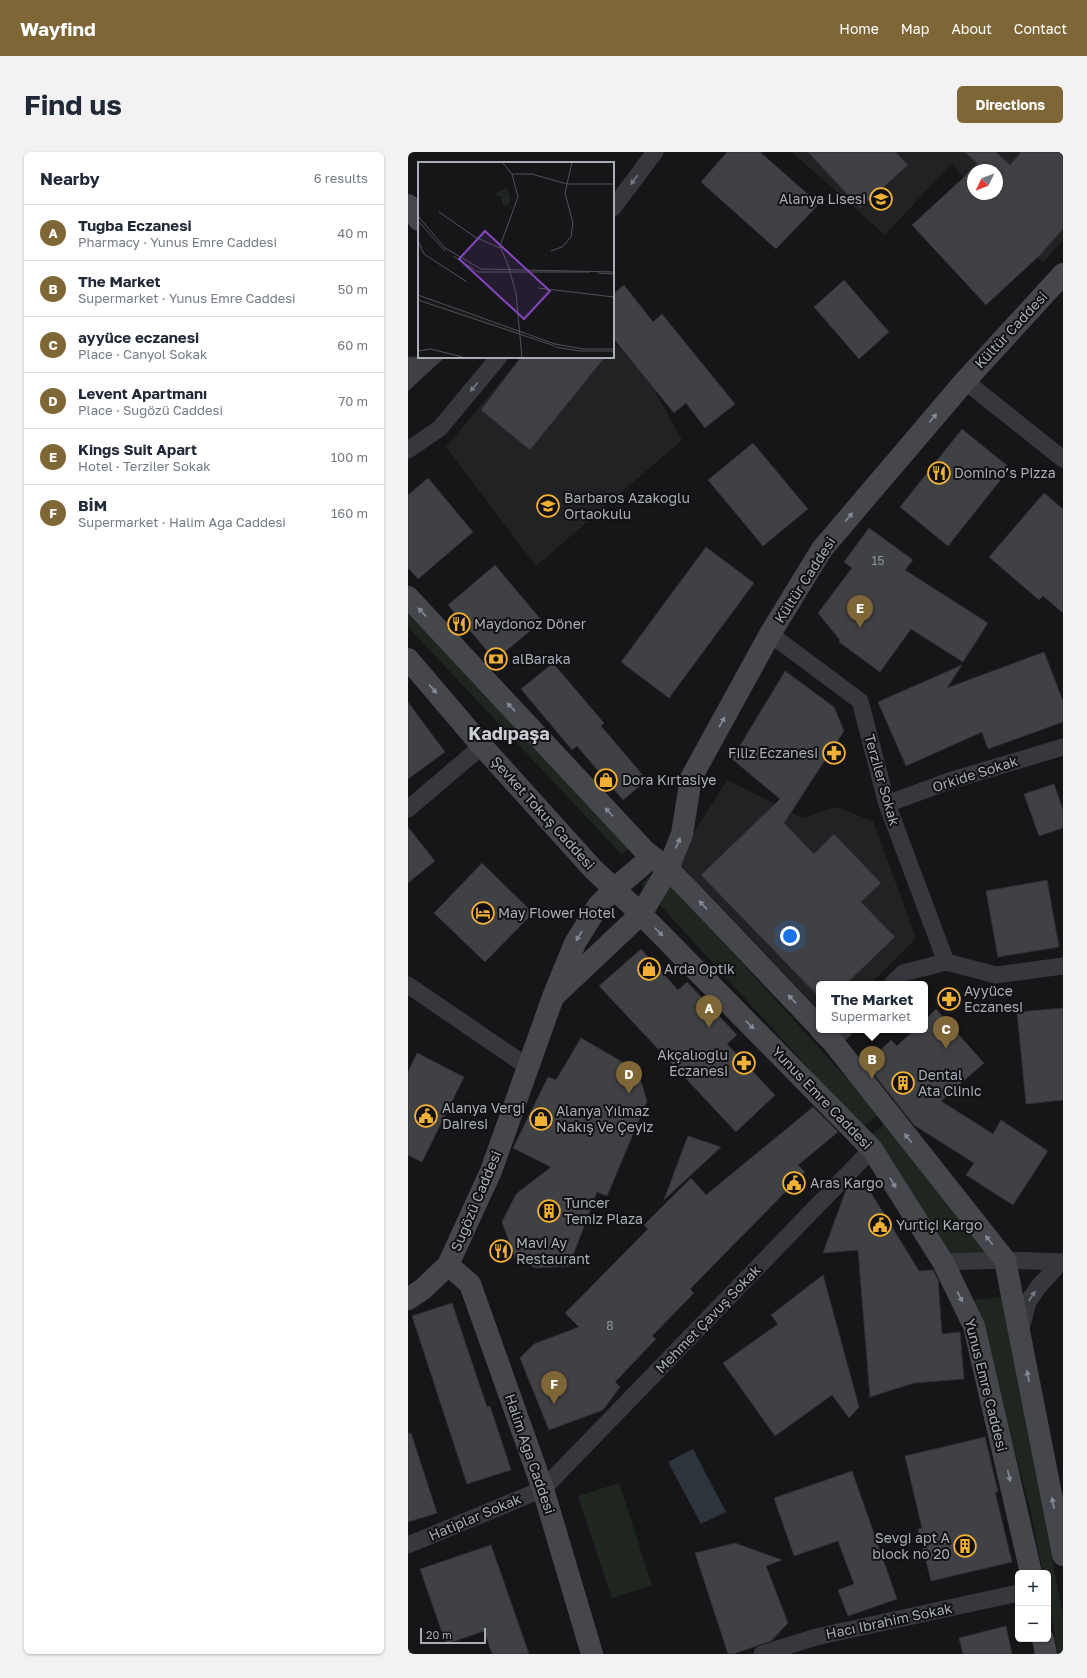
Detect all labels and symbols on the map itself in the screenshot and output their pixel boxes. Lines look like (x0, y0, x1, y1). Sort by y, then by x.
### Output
inset map (418, 162, 614, 358)
north arrow (967, 164, 1003, 200)
one-way arrow (630, 174, 638, 185)
school or university icon: Alanya Lisesi (868, 186, 894, 212)
place label: Alanya Lisesi (779, 190, 866, 207)
street label: Kültür Caddesi (971, 288, 1051, 372)
one-way arrow (469, 382, 478, 392)
one-way arrow (929, 413, 938, 423)
restaurant icon: Domino’s Pizza (926, 460, 952, 486)
place label: Domino’s Pizza (954, 464, 1056, 481)
place label: Barbaros Azakoğlu Ortaokulu (564, 489, 690, 522)
school or university icon: Barbaros Azakoğlu Ortaokulu (535, 493, 561, 519)
one-way arrow (844, 512, 854, 522)
street label: Kültür Caddesi (770, 534, 839, 626)
house number: 15 (872, 553, 884, 568)
pin: E (847, 595, 873, 628)
one-way arrow (417, 607, 427, 617)
restaurant icon: Maydonoz Döner (446, 611, 472, 637)
place label: Maydonoz Döner (474, 615, 587, 632)
bank icon: alBaraka (483, 646, 509, 672)
place label: alBaraka (512, 650, 571, 667)
one-way arrow (429, 684, 438, 694)
one-way arrow (506, 702, 515, 712)
one-way arrow (718, 716, 725, 728)
district label: Kadıpaşa (468, 722, 550, 744)
street label: Terziler Sokak (861, 732, 904, 828)
pharmacy icon: Filiz Eczanesi (821, 740, 847, 766)
place label: Filiz Eczanesi (728, 744, 818, 761)
street label: Orkide Sokak (930, 752, 1020, 795)
street label: Şevket Tokuş Caddesi (488, 753, 599, 873)
shop icon: Dora Kırtasiye (593, 767, 619, 793)
place label: Dora Kırtasiye (622, 771, 716, 788)
one-way arrow (604, 807, 614, 817)
one-way arrow (676, 836, 682, 848)
hotel icon: May Flower Hotel (470, 900, 496, 926)
one-way arrow (698, 900, 708, 910)
place label: May Flower Hotel (498, 904, 615, 921)
your location (780, 926, 800, 946)
one-way arrow (654, 927, 664, 937)
one-way arrow (575, 931, 583, 941)
shop icon: Arda Optik (636, 956, 662, 982)
place label: Arda Optik (664, 960, 735, 977)
place label: Ayyüce Eczanesi (964, 982, 1023, 1015)
pharmacy icon: Ayyüce Eczanesi (936, 986, 962, 1012)
one-way arrow (787, 994, 797, 1004)
pin: A (696, 995, 722, 1028)
pin: C (933, 1016, 959, 1049)
one-way arrow (745, 1020, 755, 1030)
street label: Yunus Emre Caddesi (769, 1043, 876, 1153)
place label: Akçalıoğlu Eczanesi (657, 1046, 728, 1079)
pin: B (859, 1046, 885, 1079)
pharmacy icon: Akçalıoğlu Eczanesi (731, 1050, 757, 1076)
pin: D (616, 1061, 642, 1094)
place label: Dental Ata Clinic (918, 1066, 982, 1099)
building icon: Dental Ata Clinic (890, 1070, 916, 1096)
place label: Alanya Vergi Dairesi (442, 1099, 525, 1132)
place label: Alanya Yılmaz Nakış Ve Çeyiz (556, 1102, 653, 1135)
public building icon: Alanya Vergi Dairesi (413, 1103, 439, 1129)
shop icon: Alanya Yılmaz Nakış Ve Çeyiz (528, 1106, 554, 1132)
one-way arrow (904, 1132, 912, 1143)
street label: Sugözü Caddesi (447, 1148, 504, 1254)
public building icon: Aras Kargo (781, 1170, 807, 1196)
place label: Aras Kargo (810, 1174, 883, 1191)
one-way arrow (890, 1177, 897, 1189)
place label: Tuncer Temiz Plaza (564, 1194, 643, 1227)
building icon: Tuncer Temiz Plaza (536, 1198, 562, 1224)
public building icon: Yurtiçi Kargo (867, 1212, 893, 1238)
place label: Yurtiçi Kargo (896, 1216, 982, 1233)
place label: Mavi Ay Restaurant (516, 1234, 590, 1267)
one-way arrow (984, 1234, 993, 1245)
restaurant icon: Mavi Ay Restaurant (488, 1238, 514, 1264)
street label: Mehmet Çavuş Sokak (652, 1261, 764, 1376)
one-way arrow (1028, 1291, 1036, 1301)
one-way arrow (957, 1292, 963, 1303)
street label: Yunus Emre Caddesi (962, 1317, 1011, 1453)
house number: 8 (606, 1318, 614, 1333)
one-way arrow (1025, 1369, 1031, 1382)
pin: F (541, 1371, 567, 1404)
street label: Halim Aga Caddesi (502, 1392, 559, 1516)
one-way arrow (1006, 1470, 1012, 1482)
street label: Hatiplar Sokak (426, 1489, 524, 1544)
one-way arrow (1050, 1497, 1056, 1509)
place label: Sevgi apt A block no 20 (872, 1529, 951, 1562)
building icon: Sevgi apt A block no 20 (952, 1533, 978, 1559)
street label: Hacı Ibrahim Sokak (824, 1599, 954, 1642)
scale bar (420, 1626, 486, 1645)

